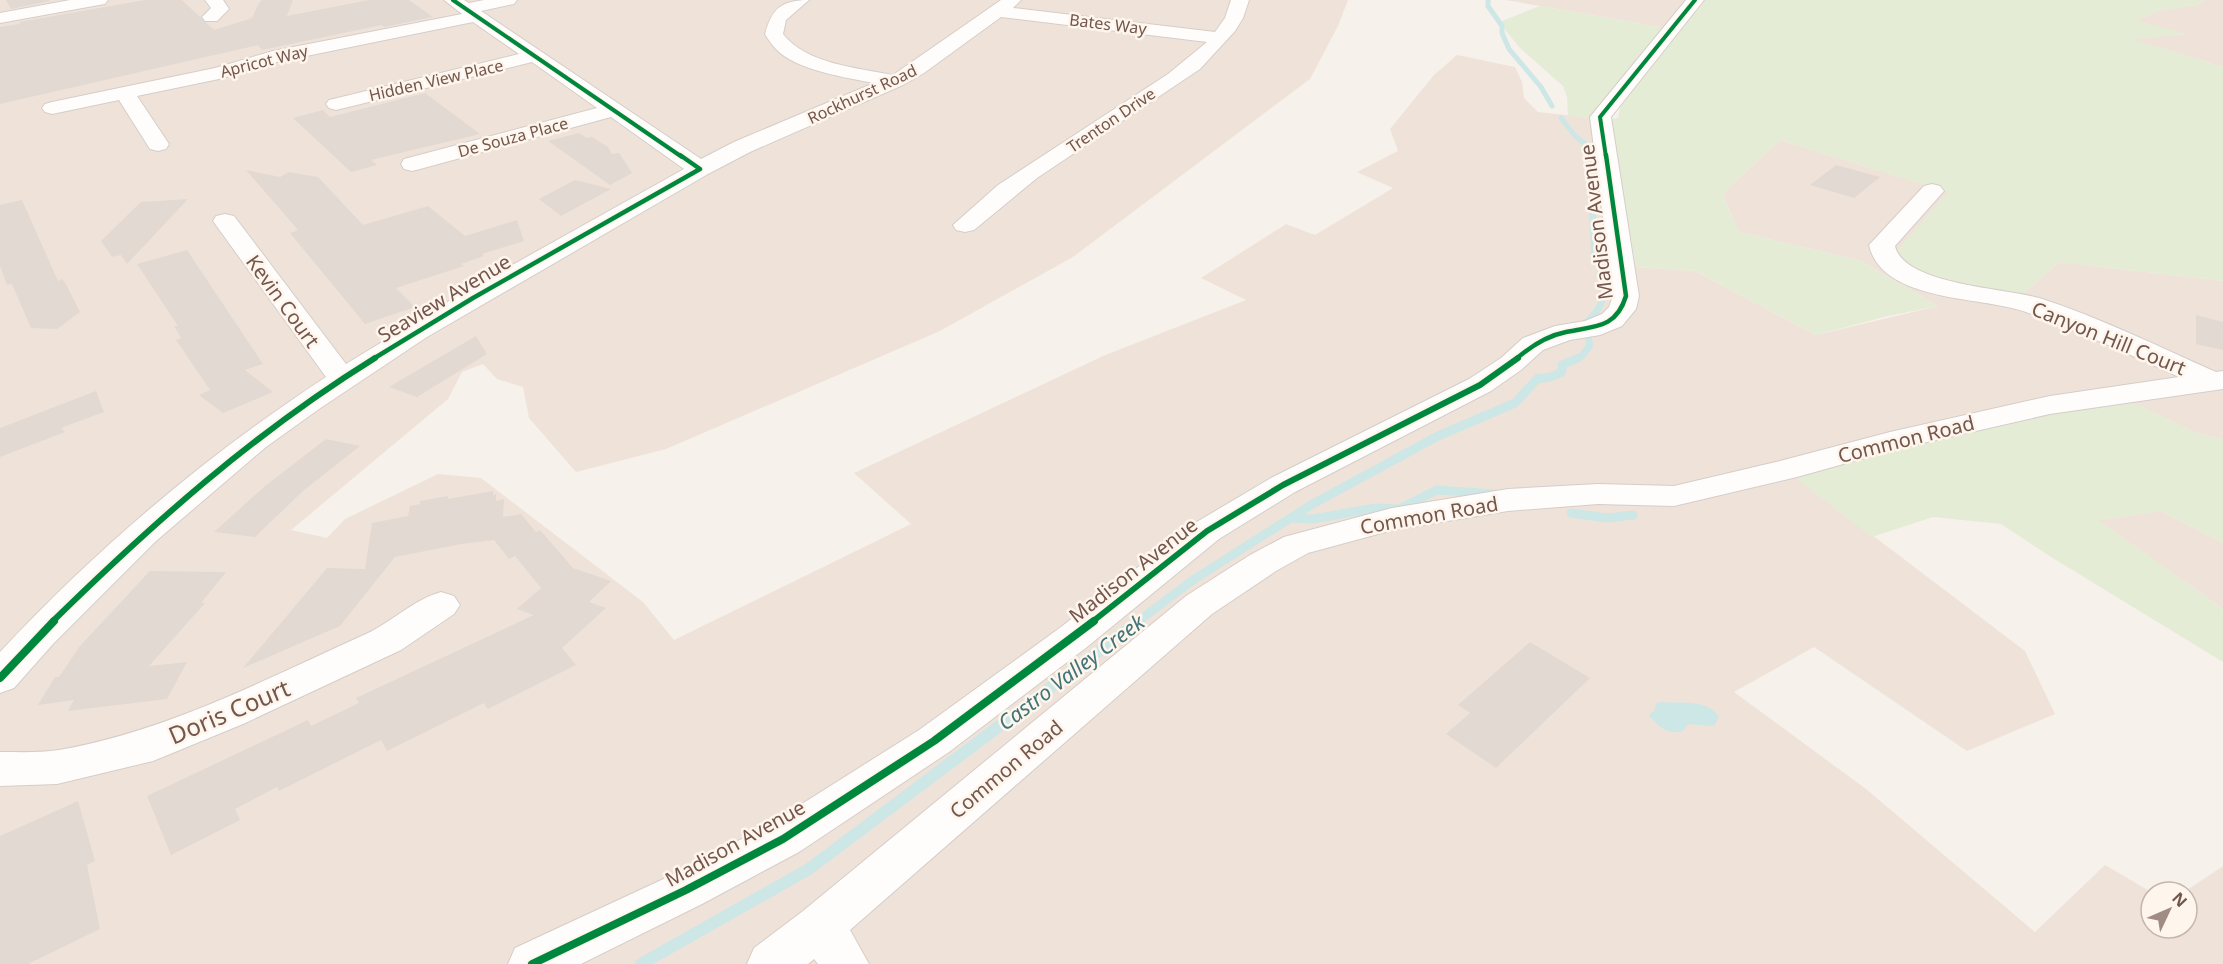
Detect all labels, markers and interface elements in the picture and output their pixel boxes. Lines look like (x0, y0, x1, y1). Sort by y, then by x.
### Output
street label: Bates Way (1068, 8, 1149, 40)
street label: Apricot Way (218, 39, 311, 83)
street label: Hidden View Place (367, 54, 505, 106)
street label: Rockhurst Road (804, 59, 920, 129)
street label: Trenton Drive (1062, 82, 1160, 158)
street label: De Souza Place (455, 112, 571, 162)
street label: Madison Avenue (1573, 143, 1619, 301)
street label: Seaview Avenue (372, 248, 516, 348)
street label: Kevin Court (240, 249, 326, 353)
street label: Canyon Hill Court (2028, 295, 2190, 381)
street label: Common Road (1835, 409, 1977, 469)
street label: Common Road (1358, 490, 1500, 540)
street label: Madison Avenue (1063, 511, 1203, 629)
water label: Castro Valley Creek (992, 607, 1151, 736)
street label: Doris Court (163, 670, 295, 751)
street label: Common Road (944, 714, 1068, 824)
street label: Madison Avenue (660, 793, 810, 893)
north arrow (2139, 880, 2199, 940)
text: N (2167, 887, 2192, 912)

